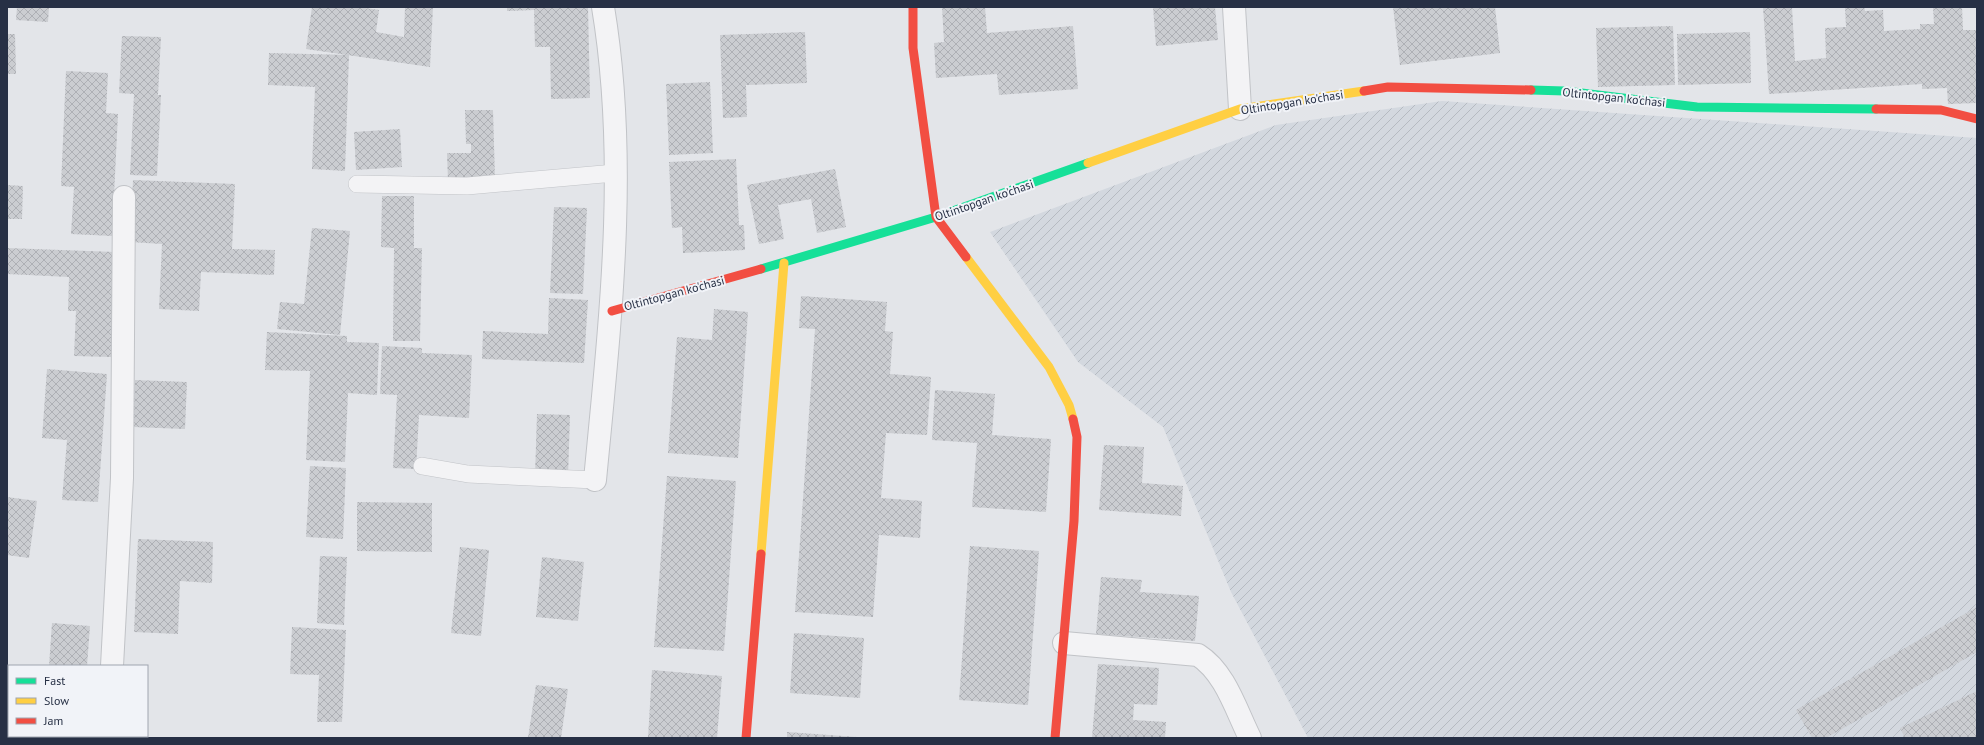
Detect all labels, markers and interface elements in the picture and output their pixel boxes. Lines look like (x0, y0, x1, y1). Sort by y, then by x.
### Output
street label: Oltintopgan ko'chasi (1562, 84, 1666, 110)
street label: Oltintopgan ko'chasi (1240, 86, 1344, 118)
street label: Oltintopgan ko'chasi (933, 176, 1035, 224)
street label: Oltintopgan ko'chasi (622, 272, 726, 314)
legend (8, 665, 148, 737)
text: Fast (44, 673, 65, 688)
text: Slow (44, 693, 69, 708)
text: Jam (43, 713, 63, 728)

